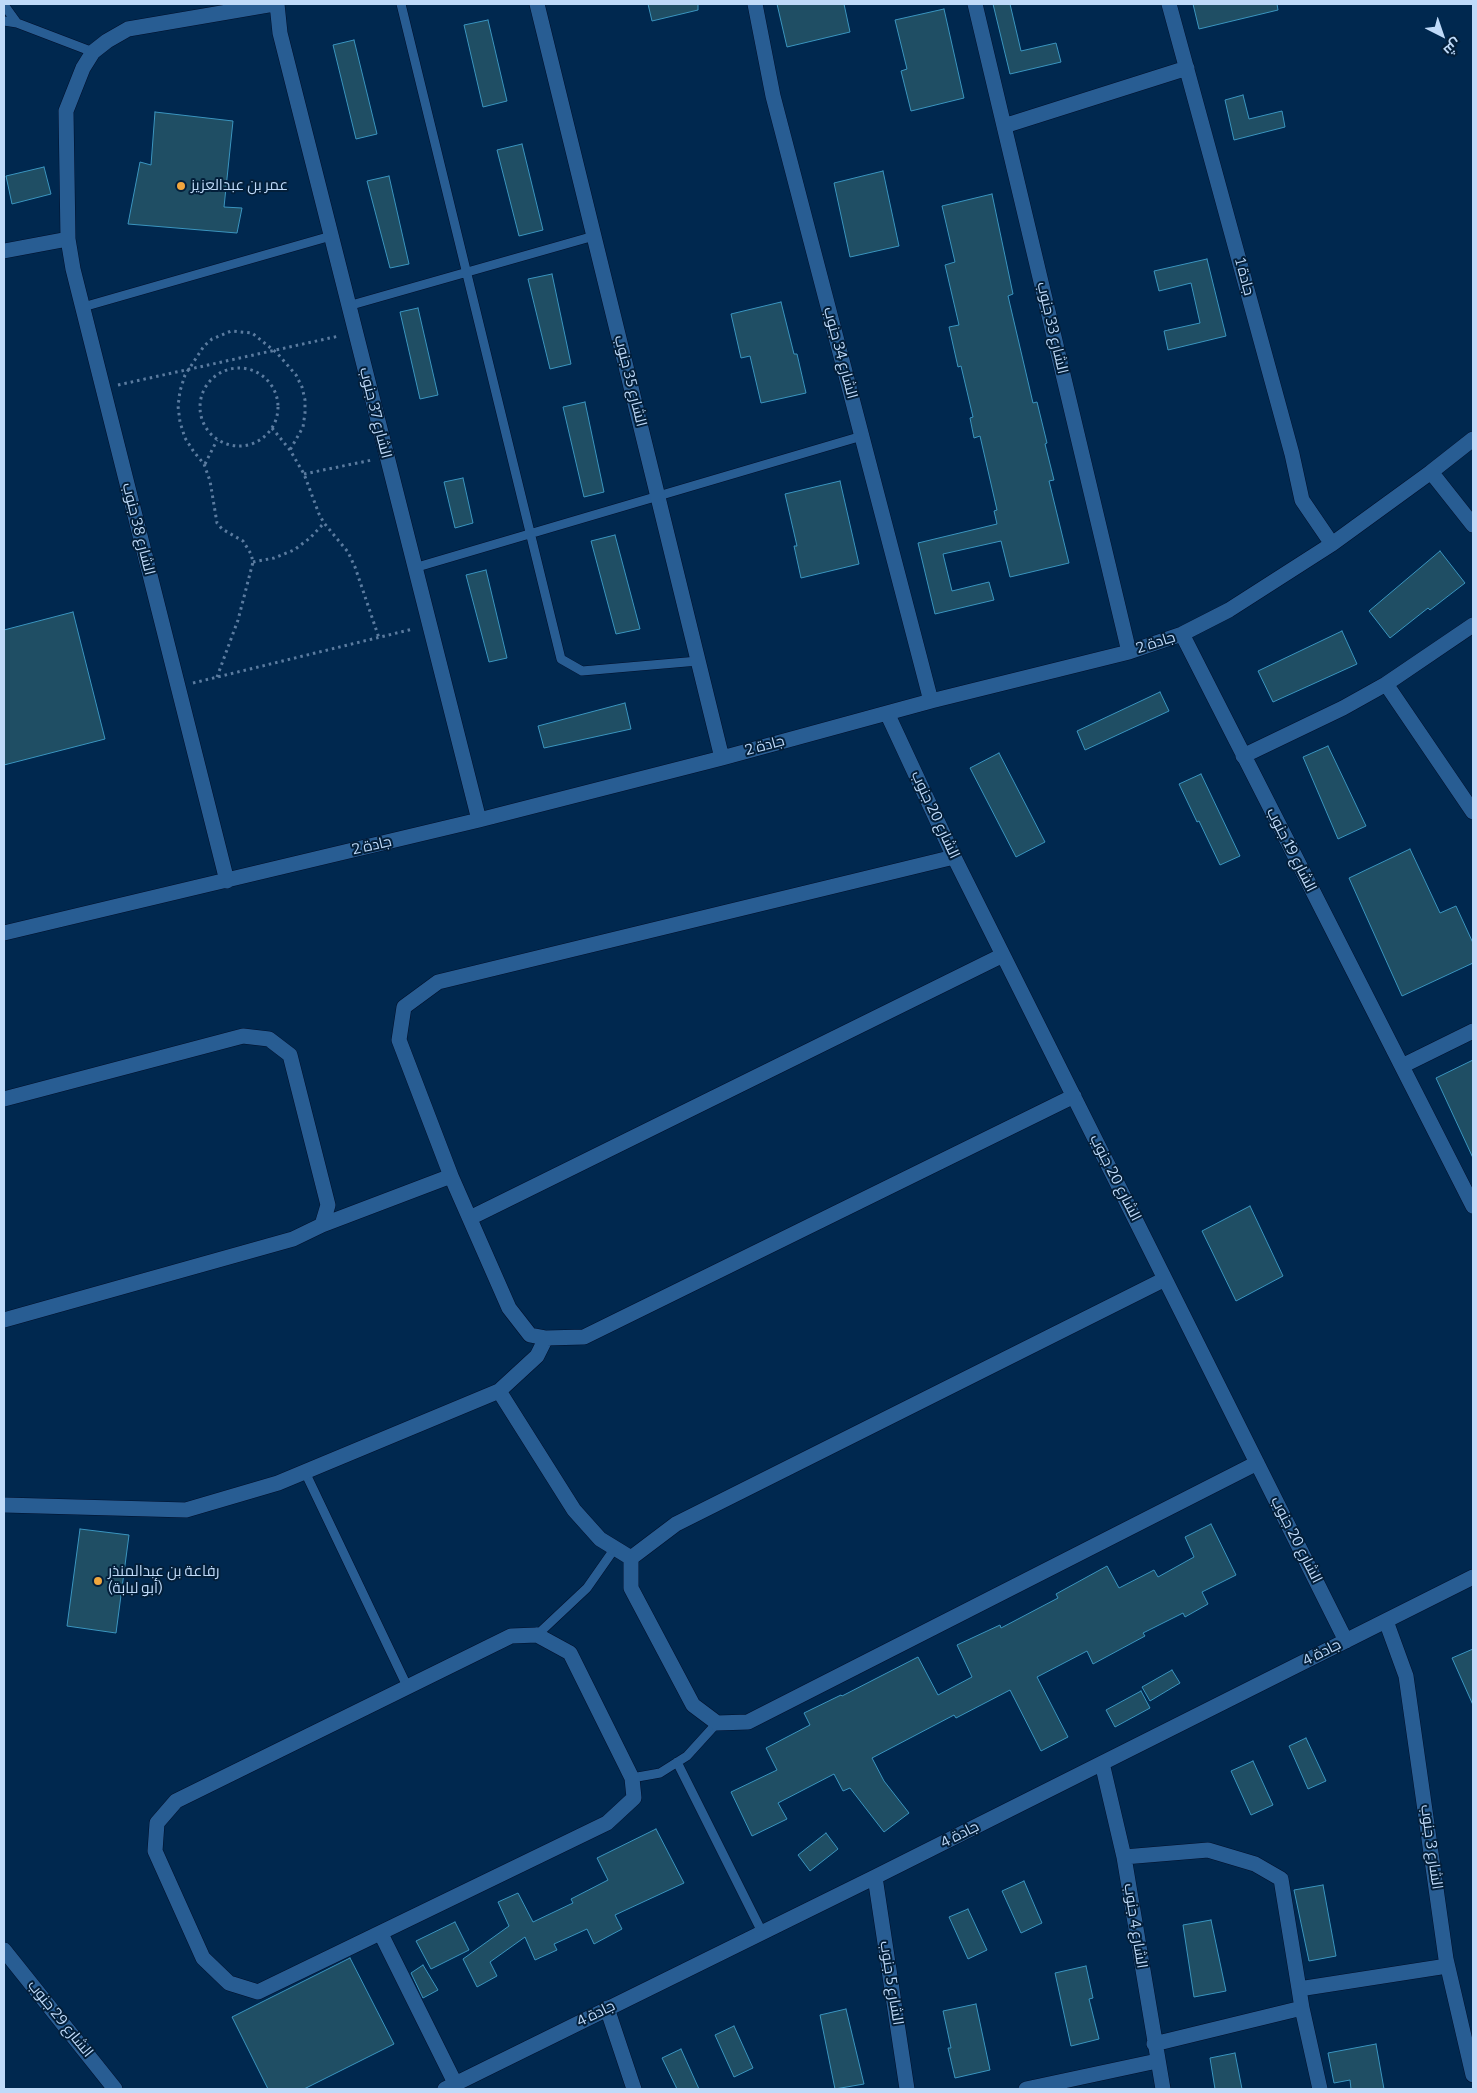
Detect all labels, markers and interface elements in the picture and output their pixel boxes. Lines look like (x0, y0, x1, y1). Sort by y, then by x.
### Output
north arrow (1417, 10, 1467, 60)
text: ش (1440, 34, 1465, 59)
place label: عمر بن عبدالعزيز (191, 177, 288, 195)
marker: عمر بن عبدالعزيز (175, 180, 187, 192)
street label: جادة 1 (1230, 256, 1258, 298)
street label: الشارع 33 جنوب (1033, 280, 1071, 376)
street label: الشارع 34 جنوب (819, 305, 861, 401)
street label: الشارع 35 جنوب (610, 333, 650, 429)
street label: الشارع 37 جنوب (355, 366, 395, 460)
street label: الشارع 38 جنوب (118, 481, 158, 577)
street label: جادة 2 (1134, 628, 1178, 658)
street label: جادة 2 (743, 732, 787, 760)
street label: الشارع 20 جنوب (907, 768, 963, 862)
street label: الشارع 19 جنوب (1262, 805, 1320, 895)
street label: جادة 2 (351, 833, 393, 859)
street label: الشارع 20 جنوب (1085, 1132, 1145, 1224)
street label: الشارع 20 جنوب (1266, 1494, 1326, 1586)
place label: رفاعة بن عبدالمنذر (أبو لبابة) (108, 1563, 219, 1598)
marker: رفاعة بن عبدالمنذر (أبو لبابة) (92, 1575, 104, 1587)
street label: جادة 4 (1300, 1636, 1344, 1670)
street label: الشارع 3 جنوب (1416, 1803, 1446, 1891)
street label: جادة 4 (938, 1818, 982, 1852)
street label: الشارع 4 جنوب (1119, 1882, 1151, 1970)
street label: الشارع 5 جنوب (875, 1940, 907, 2026)
street label: الشارع 29 جنوب (23, 1977, 97, 2061)
street label: جادة 4 (574, 1997, 618, 2031)

